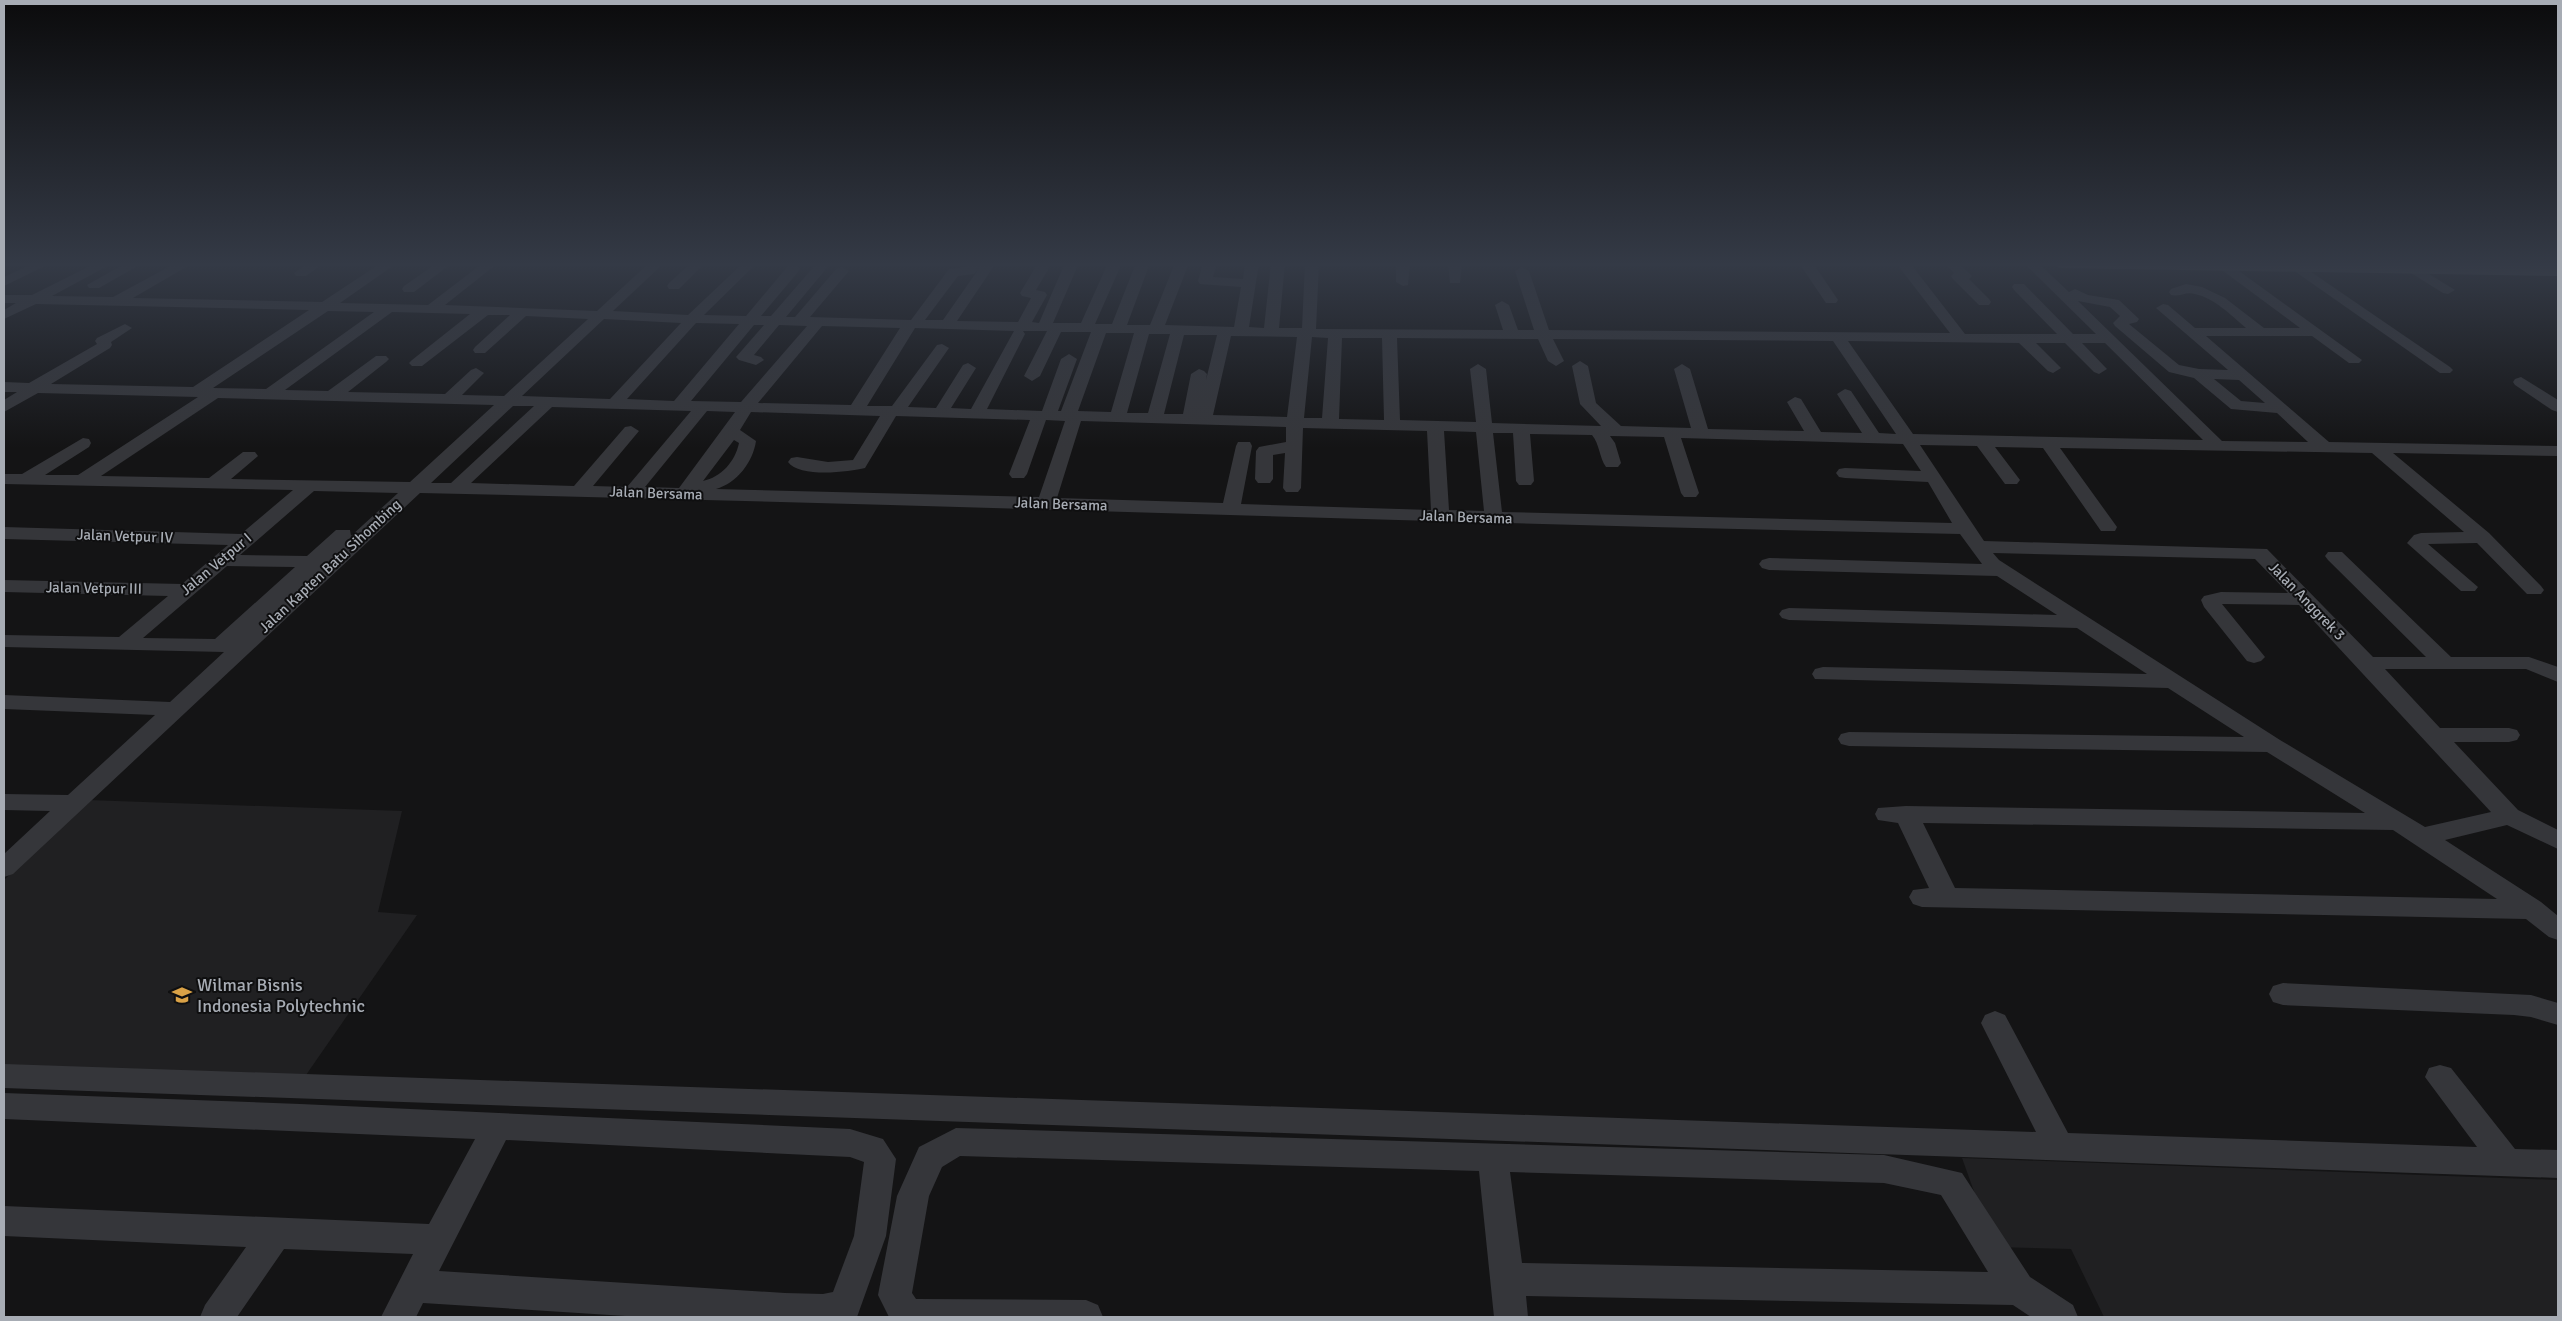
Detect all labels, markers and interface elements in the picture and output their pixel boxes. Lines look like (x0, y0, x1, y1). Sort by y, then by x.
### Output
street label: Jalan Bersama (609, 482, 703, 504)
street label: Jalan Bersama (1014, 493, 1108, 515)
street label: Jalan Kapten Batu Sihombing (255, 495, 405, 637)
street label: Jalan Bersama (1419, 506, 1513, 528)
street label: Jalan Vetpur IV (77, 525, 174, 547)
street label: Jalan Vetpur I (177, 529, 255, 599)
street label: Jalan Anggrek 3 (2265, 558, 2349, 644)
street label: Jalan Vetpur III (46, 578, 142, 598)
place label: Wilmar Bisnis Indonesia Polytechnic (197, 974, 365, 1017)
school or university icon: Wilmar Bisnis Indonesia Polytechnic (171, 984, 193, 1006)

